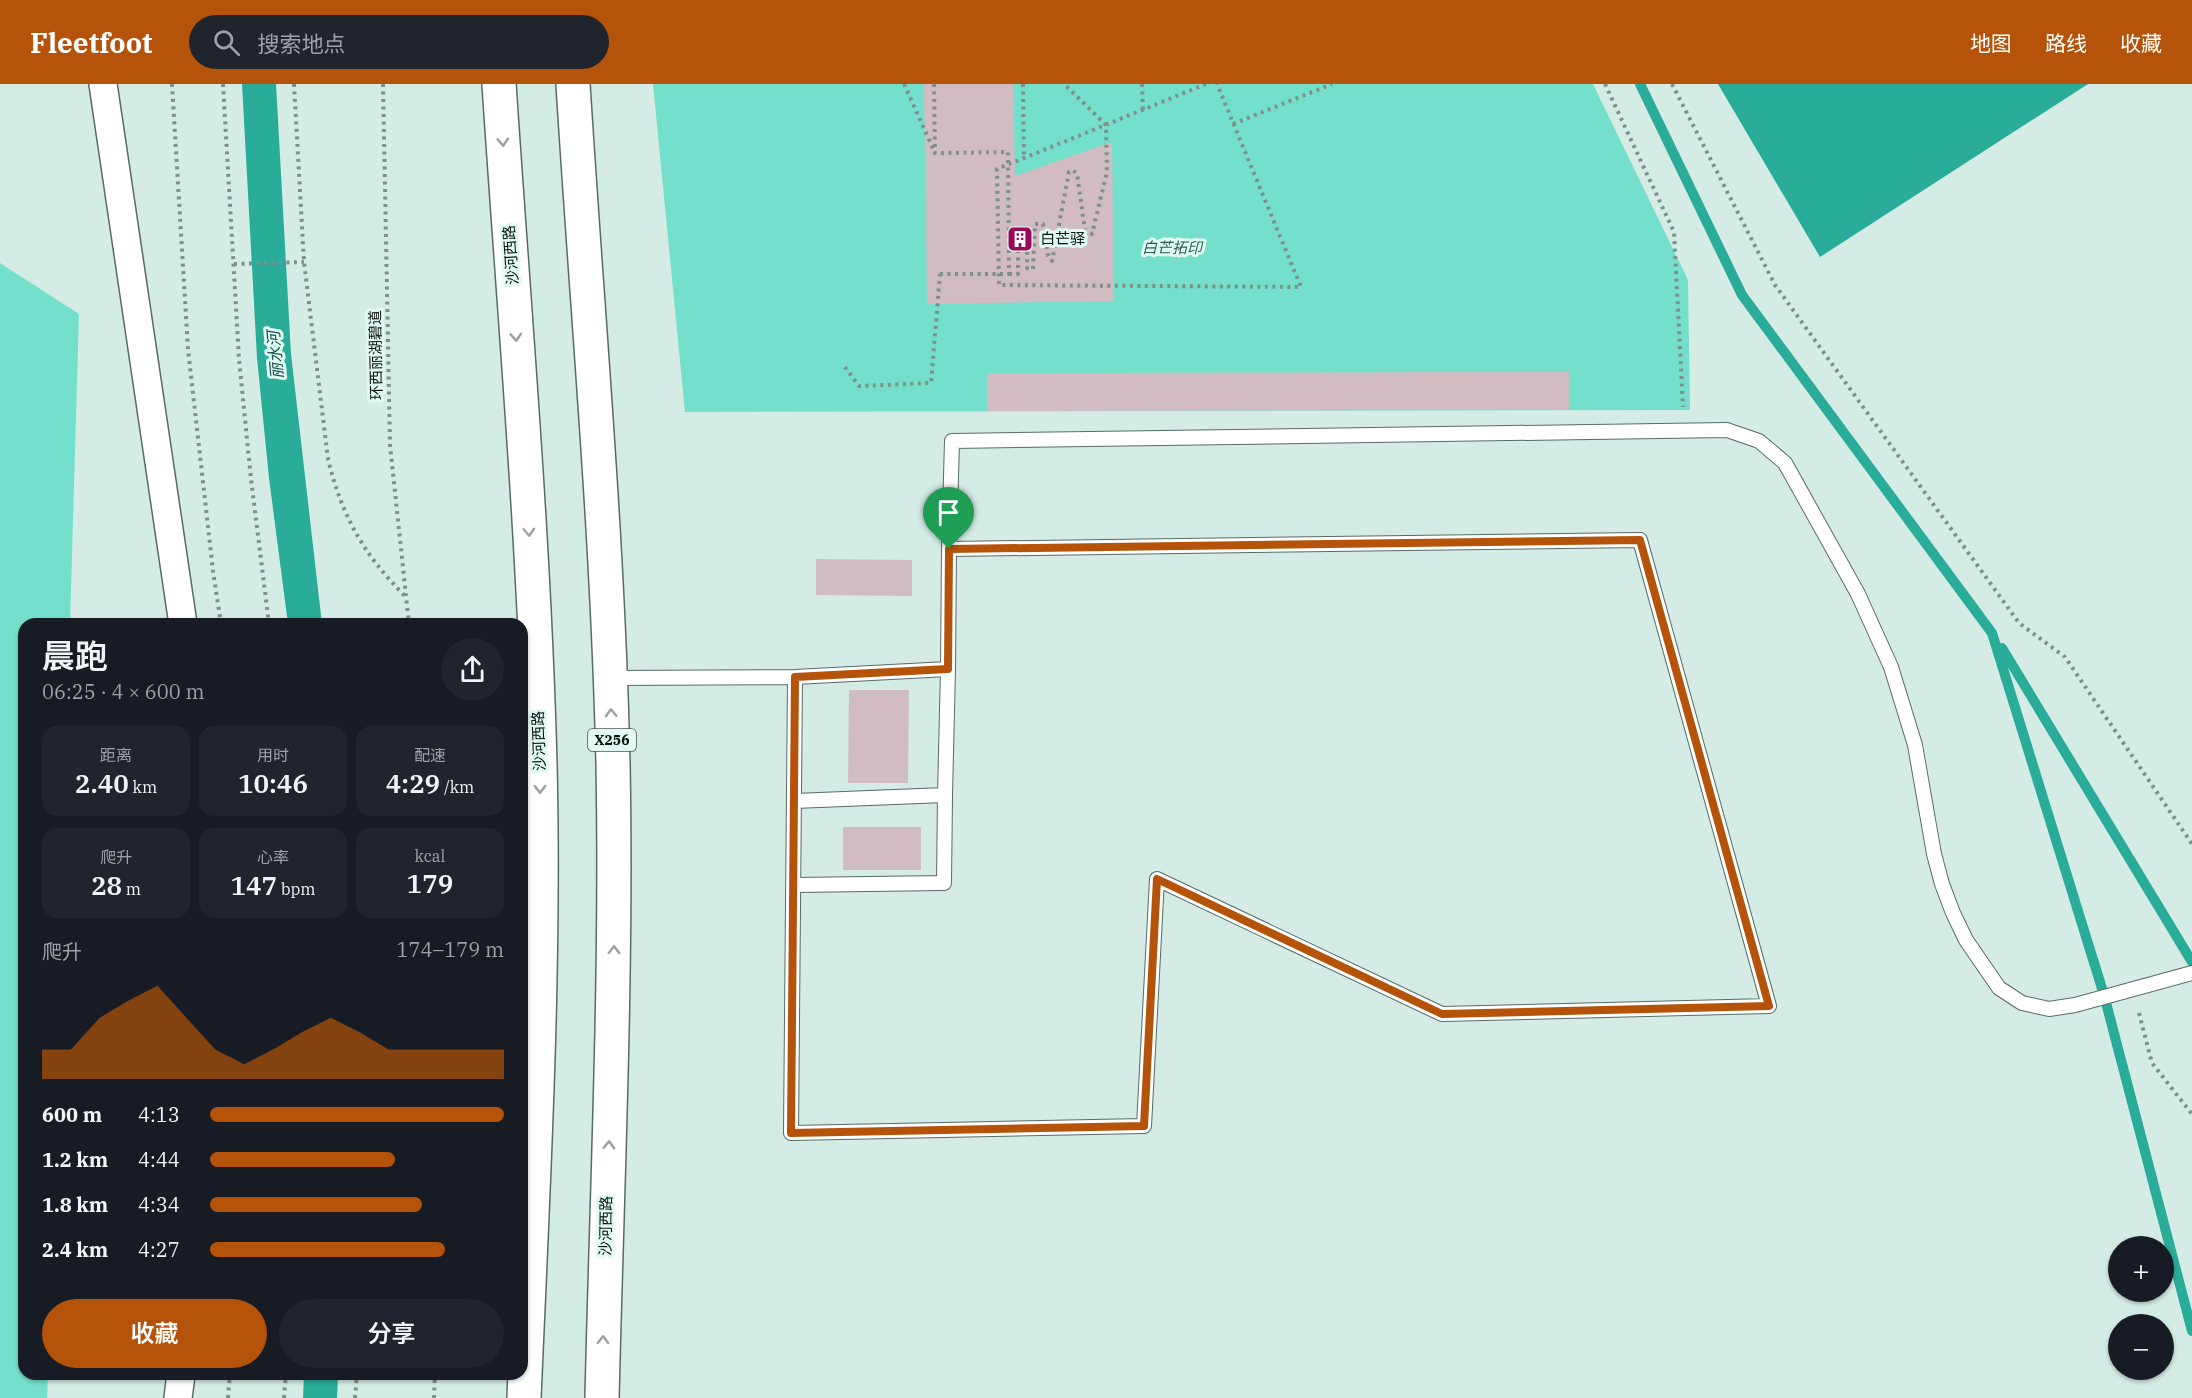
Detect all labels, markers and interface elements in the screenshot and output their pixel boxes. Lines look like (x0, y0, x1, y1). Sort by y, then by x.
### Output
search box (189, 15, 609, 69)
text: Fleetfoot (30, 24, 153, 61)
icon: search (210, 26, 243, 59)
text: 搜索地点 (258, 29, 346, 58)
text: 地图 (1970, 29, 2012, 57)
text: 路线 (2045, 29, 2087, 57)
text: 收藏 (2120, 29, 2162, 57)
one-way arrow (497, 138, 510, 147)
street label: 沙河西路 (499, 224, 522, 286)
building icon: 白芒驿 (1005, 224, 1035, 254)
place label: 白芒驿 (1040, 229, 1085, 248)
park label: 白芒拓印 (1142, 238, 1204, 257)
street label: 环西丽湖碧道 (365, 310, 386, 400)
water label: 丽水河 (263, 327, 287, 380)
one-way arrow (509, 332, 522, 341)
pin (923, 487, 974, 549)
icon: arrive (932, 496, 965, 529)
one-way arrow (522, 527, 535, 536)
text: 晨跑 (42, 634, 108, 677)
button: share (441, 638, 504, 701)
text: 06:25 · 4 × 600 m (42, 678, 205, 705)
one-way arrow (604, 708, 617, 717)
street label: 沙河西路 (528, 711, 549, 771)
road number: X256 (588, 729, 636, 751)
text: 距离 (100, 745, 132, 765)
text: 用时 (257, 745, 289, 765)
text: 配速 (414, 745, 446, 765)
text: 2.40 (75, 766, 129, 800)
text: 10:46 (238, 766, 308, 800)
text: 4:29 (386, 766, 440, 800)
text: km (129, 777, 157, 797)
text: /km (440, 777, 474, 797)
one-way arrow (534, 785, 546, 794)
text: kcal (415, 846, 445, 866)
text: 爬升 (100, 847, 132, 867)
text: 心率 (257, 847, 289, 867)
text: 179 (407, 866, 453, 900)
text: 28 (91, 868, 122, 902)
text: 147 (230, 868, 277, 902)
text: m (122, 879, 141, 899)
text: bpm (277, 879, 316, 899)
text: 174–179 m (397, 936, 504, 963)
text: 爬升 (42, 938, 82, 965)
one-way arrow (608, 945, 620, 954)
text: 600 m (42, 1101, 102, 1128)
text: 4:13 (138, 1101, 180, 1128)
one-way arrow (602, 1140, 615, 1149)
text: 1.2 km (42, 1146, 108, 1173)
text: 4:44 (138, 1146, 180, 1173)
text: 1.8 km (42, 1191, 108, 1218)
text: 4:34 (138, 1191, 180, 1218)
street label: 沙河西路 (595, 1196, 616, 1256)
text: 2.4 km (42, 1236, 108, 1263)
text: 4:27 (138, 1236, 180, 1263)
map controls (2108, 1236, 2174, 1380)
button: + (2108, 1236, 2174, 1302)
button: 收藏 (42, 1299, 267, 1368)
button: 分享 (279, 1299, 504, 1368)
button: − (2108, 1314, 2174, 1380)
one-way arrow (597, 1335, 610, 1344)

